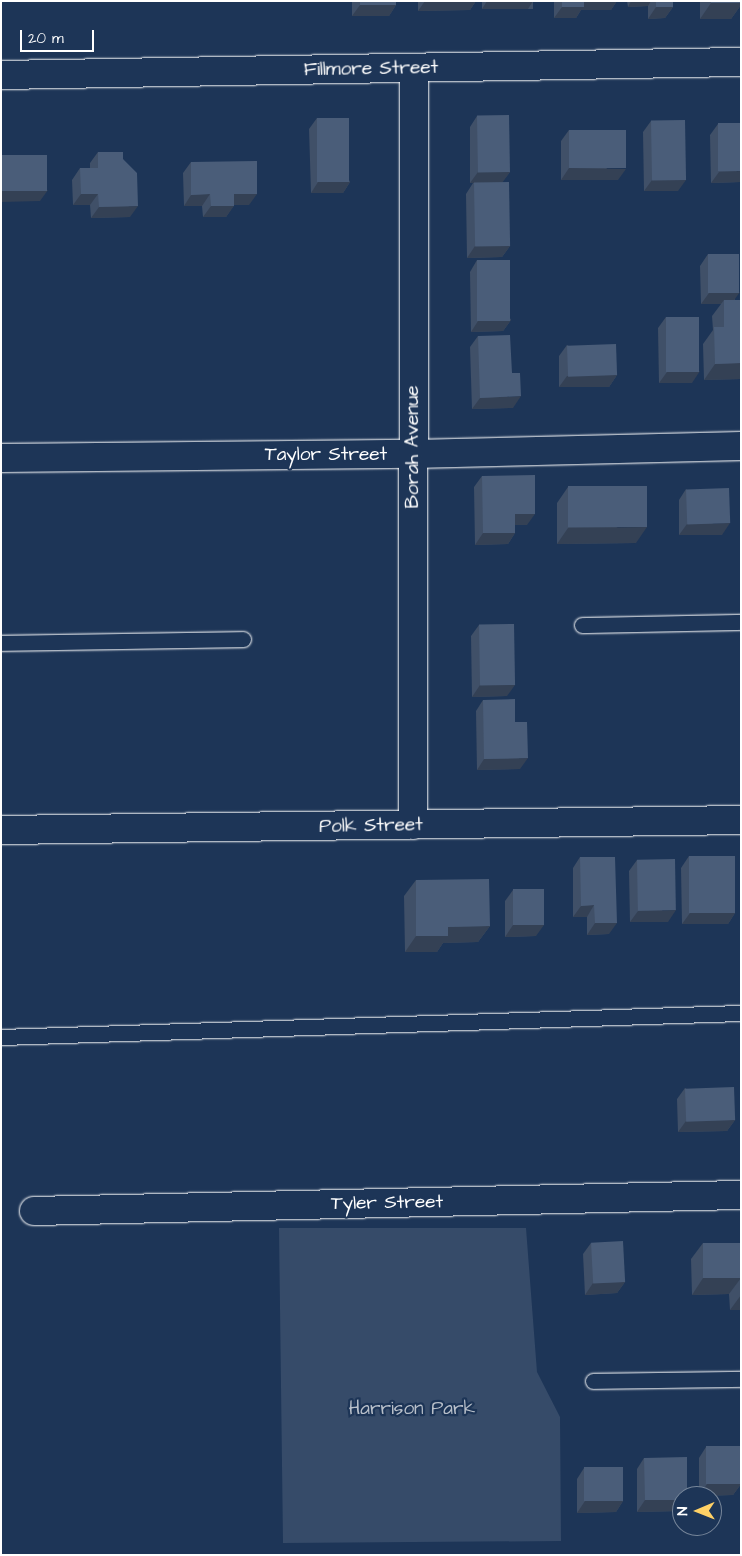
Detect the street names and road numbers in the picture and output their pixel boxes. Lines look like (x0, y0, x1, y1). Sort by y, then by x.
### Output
street label: Fillmore Street (304, 56, 438, 82)
street label: Borah Avenue (402, 385, 424, 509)
street label: Taylor Street (265, 444, 387, 466)
street label: Polk Street (319, 814, 423, 838)
street label: Tyler Street (331, 1191, 443, 1215)

